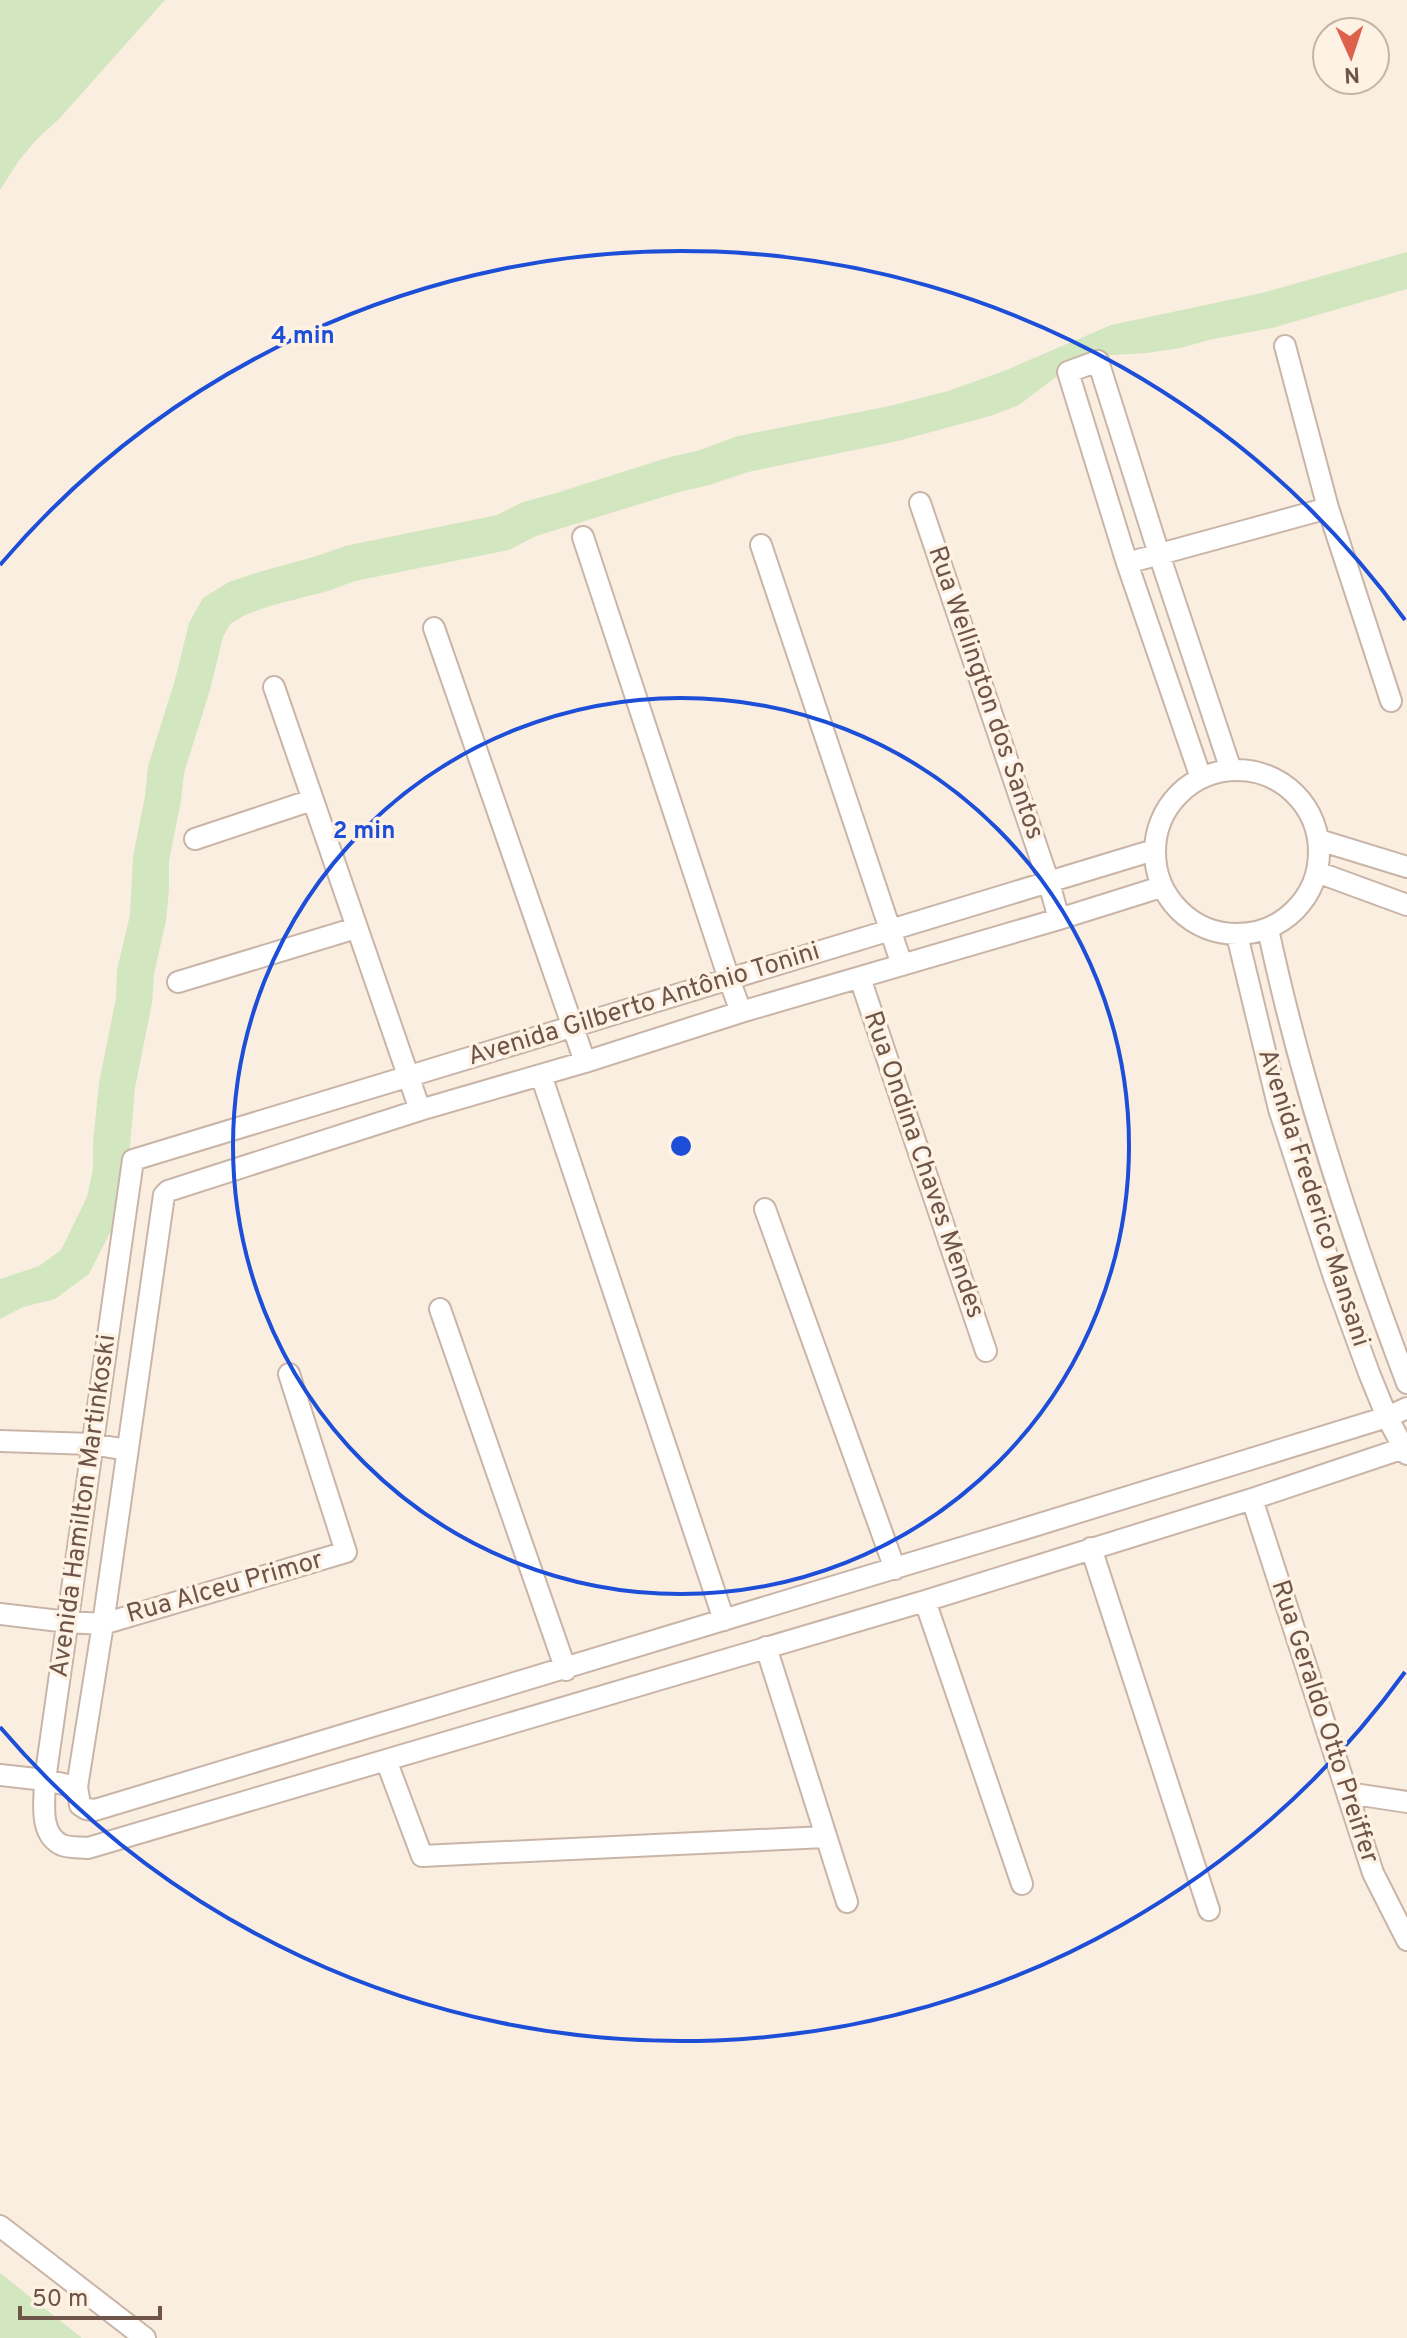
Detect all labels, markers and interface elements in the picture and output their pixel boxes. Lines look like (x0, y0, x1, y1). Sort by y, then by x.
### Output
north arrow (1311, 16, 1391, 96)
text: N (1343, 60, 1361, 87)
text: 4 min (271, 322, 335, 352)
street label: Rua Wellington dos Santos (919, 542, 1051, 844)
text: 2 min (333, 817, 395, 847)
street label: Avenida Gilberto Antônio Tonini (464, 936, 824, 1074)
street label: Rua Ondina Chaves Mendes (855, 1007, 991, 1323)
street label: Avenida Frederico Mansani (1249, 1045, 1377, 1351)
centre of rings (667, 1132, 695, 1160)
street label: Avenida Hamilton Martinkoski (44, 1332, 124, 1680)
street label: Rua Alceu Primor (123, 1544, 327, 1632)
street label: Rua Geraldo Otto Preiffer (1263, 1576, 1385, 1868)
scale bar (20, 2270, 160, 2320)
text: 50 m (32, 2285, 88, 2315)

